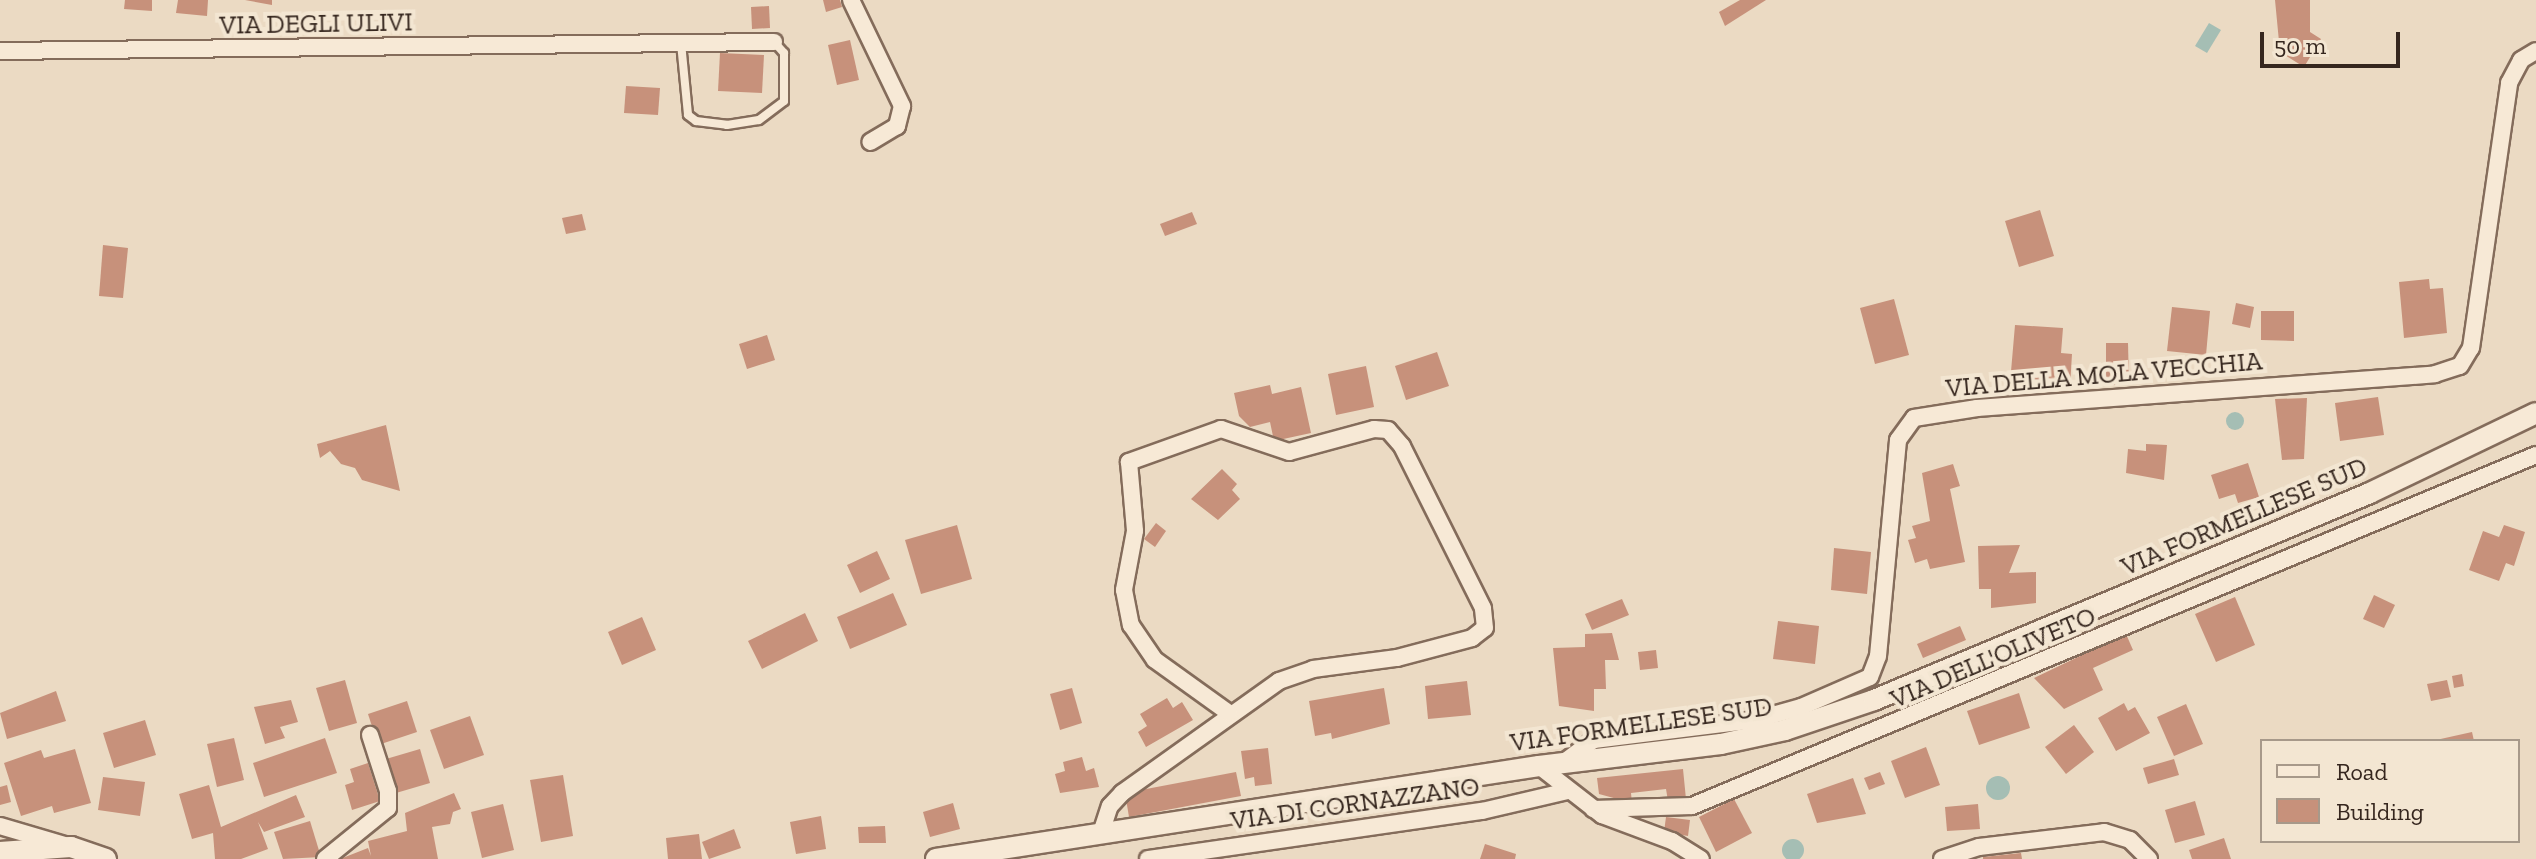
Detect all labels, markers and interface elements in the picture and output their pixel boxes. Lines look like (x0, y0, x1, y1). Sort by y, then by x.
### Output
street label: VIA DEGLI ULIVI (219, 7, 413, 41)
scale bar (2264, 16, 2404, 66)
text: 50 m (2274, 31, 2326, 60)
street label: VIA DELLA MOLA VECCHIA (1943, 345, 2265, 405)
street label: VIA FORMELLESE SUD (2116, 451, 2372, 583)
street label: VIA DELL'OLIVETO (1885, 601, 2101, 715)
street label: VIA FORMELLESE SUD (1508, 691, 1774, 759)
legend (2260, 739, 2520, 843)
text: Road (2336, 757, 2388, 786)
street label: VIA DI CORNAZZANO (1228, 771, 1482, 837)
text: Building (2336, 797, 2424, 826)

